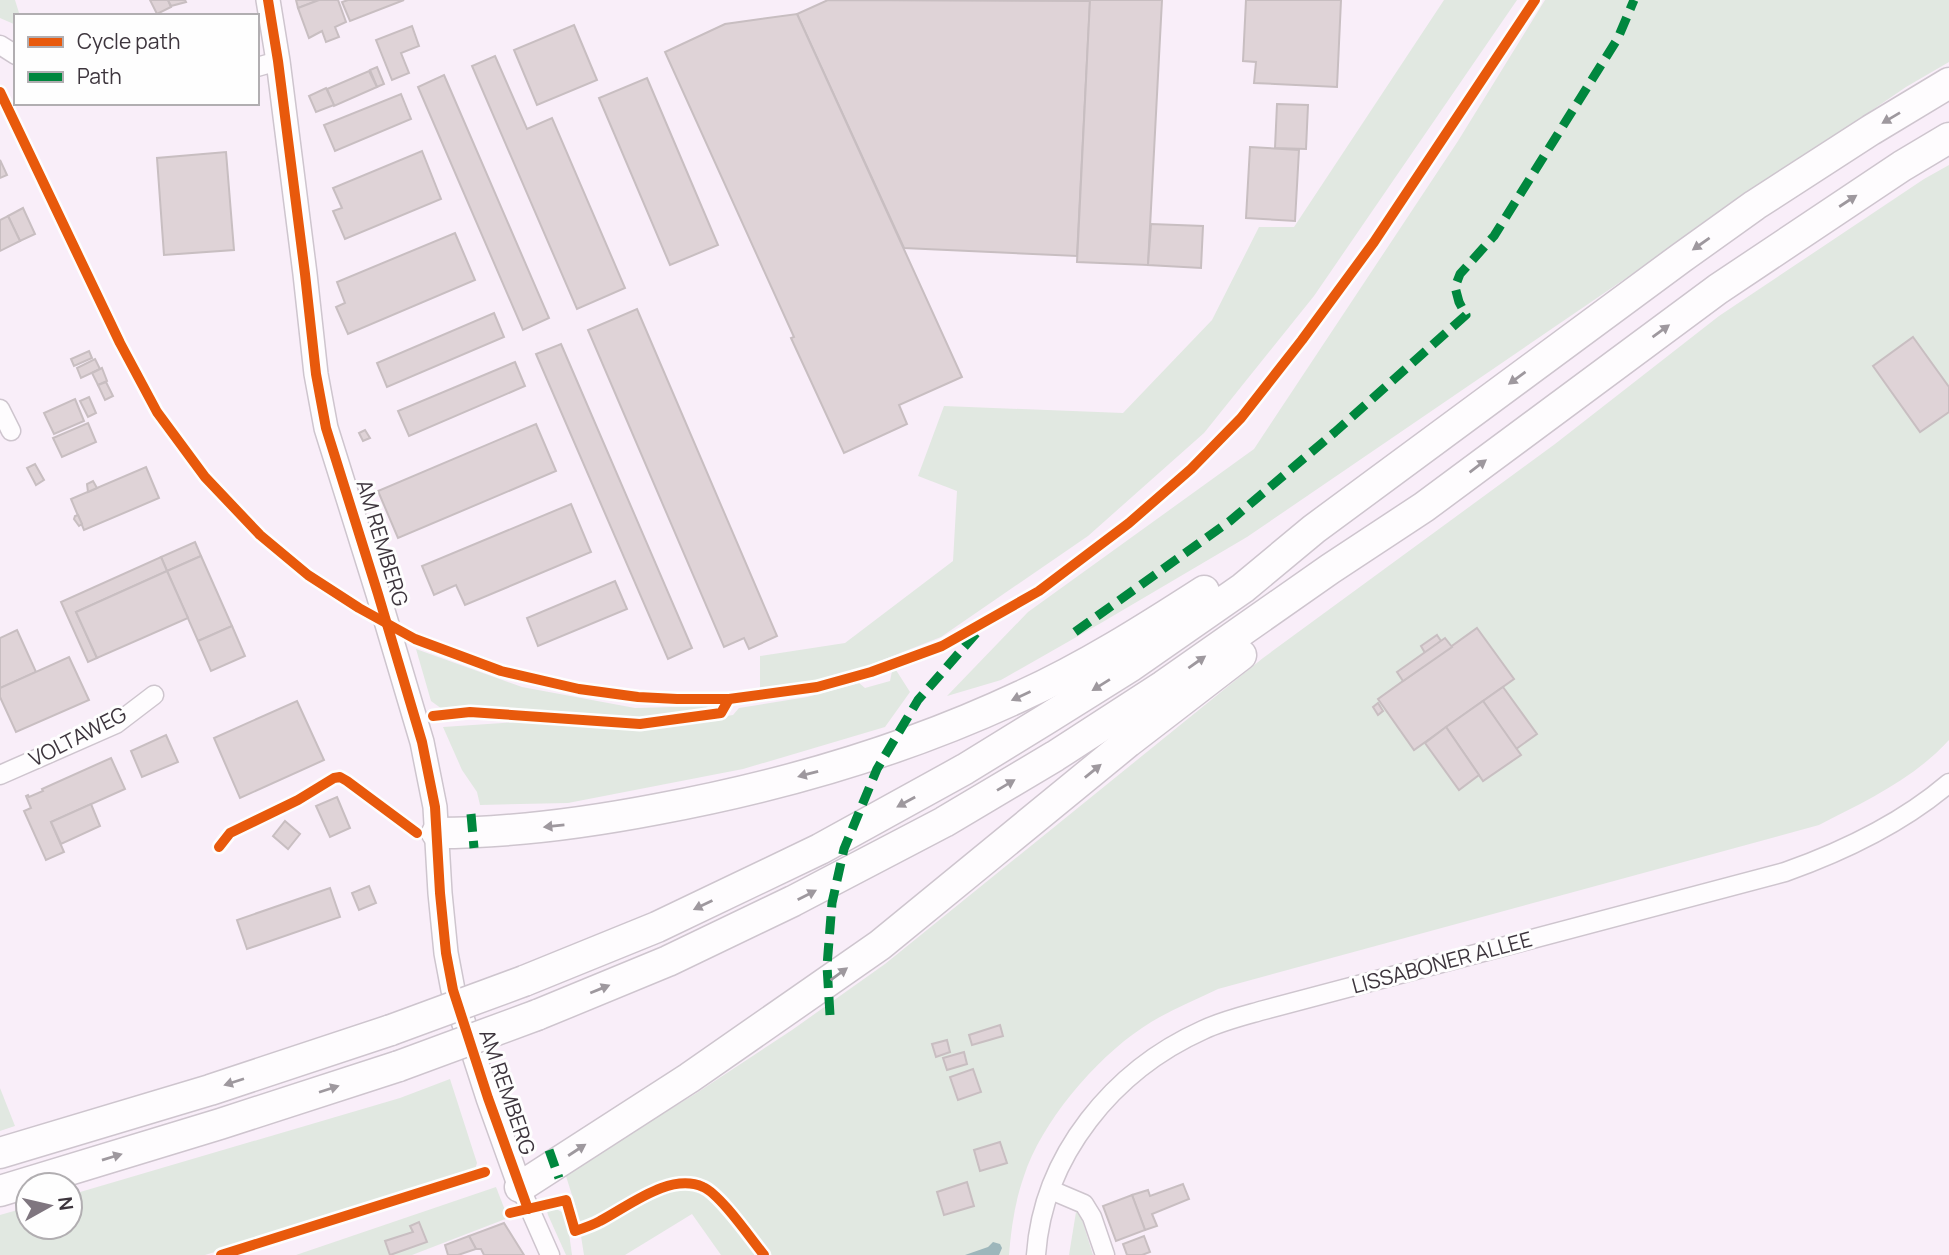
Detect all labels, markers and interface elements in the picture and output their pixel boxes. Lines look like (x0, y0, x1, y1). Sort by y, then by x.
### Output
legend (14, 14, 259, 105)
text: Cycle path (77, 27, 180, 55)
text: Path (77, 62, 122, 90)
one-way arrow (1881, 112, 1900, 125)
one-way arrow (1839, 195, 1858, 208)
one-way arrow (1692, 237, 1710, 251)
one-way arrow (1652, 324, 1670, 338)
one-way arrow (1508, 371, 1526, 385)
one-way arrow (1469, 459, 1488, 473)
street label: AM REMBERG (350, 476, 416, 610)
one-way arrow (1188, 655, 1206, 669)
one-way arrow (1091, 678, 1111, 691)
one-way arrow (1011, 690, 1031, 702)
street label: VOLTAWEG (24, 700, 131, 773)
one-way arrow (1084, 764, 1101, 779)
one-way arrow (797, 770, 818, 780)
one-way arrow (996, 779, 1015, 791)
one-way arrow (896, 796, 916, 808)
one-way arrow (543, 821, 565, 832)
one-way arrow (797, 889, 817, 901)
one-way arrow (693, 899, 713, 910)
street label: LISSABONER ALLEE (1348, 924, 1535, 1000)
one-way arrow (829, 967, 848, 981)
one-way arrow (589, 983, 610, 994)
street label: AM REMBERG (473, 1025, 543, 1158)
one-way arrow (223, 1078, 244, 1088)
one-way arrow (319, 1083, 340, 1093)
one-way arrow (568, 1144, 587, 1157)
one-way arrow (102, 1152, 123, 1162)
north arrow (14, 1171, 84, 1241)
text: N (52, 1195, 80, 1212)

